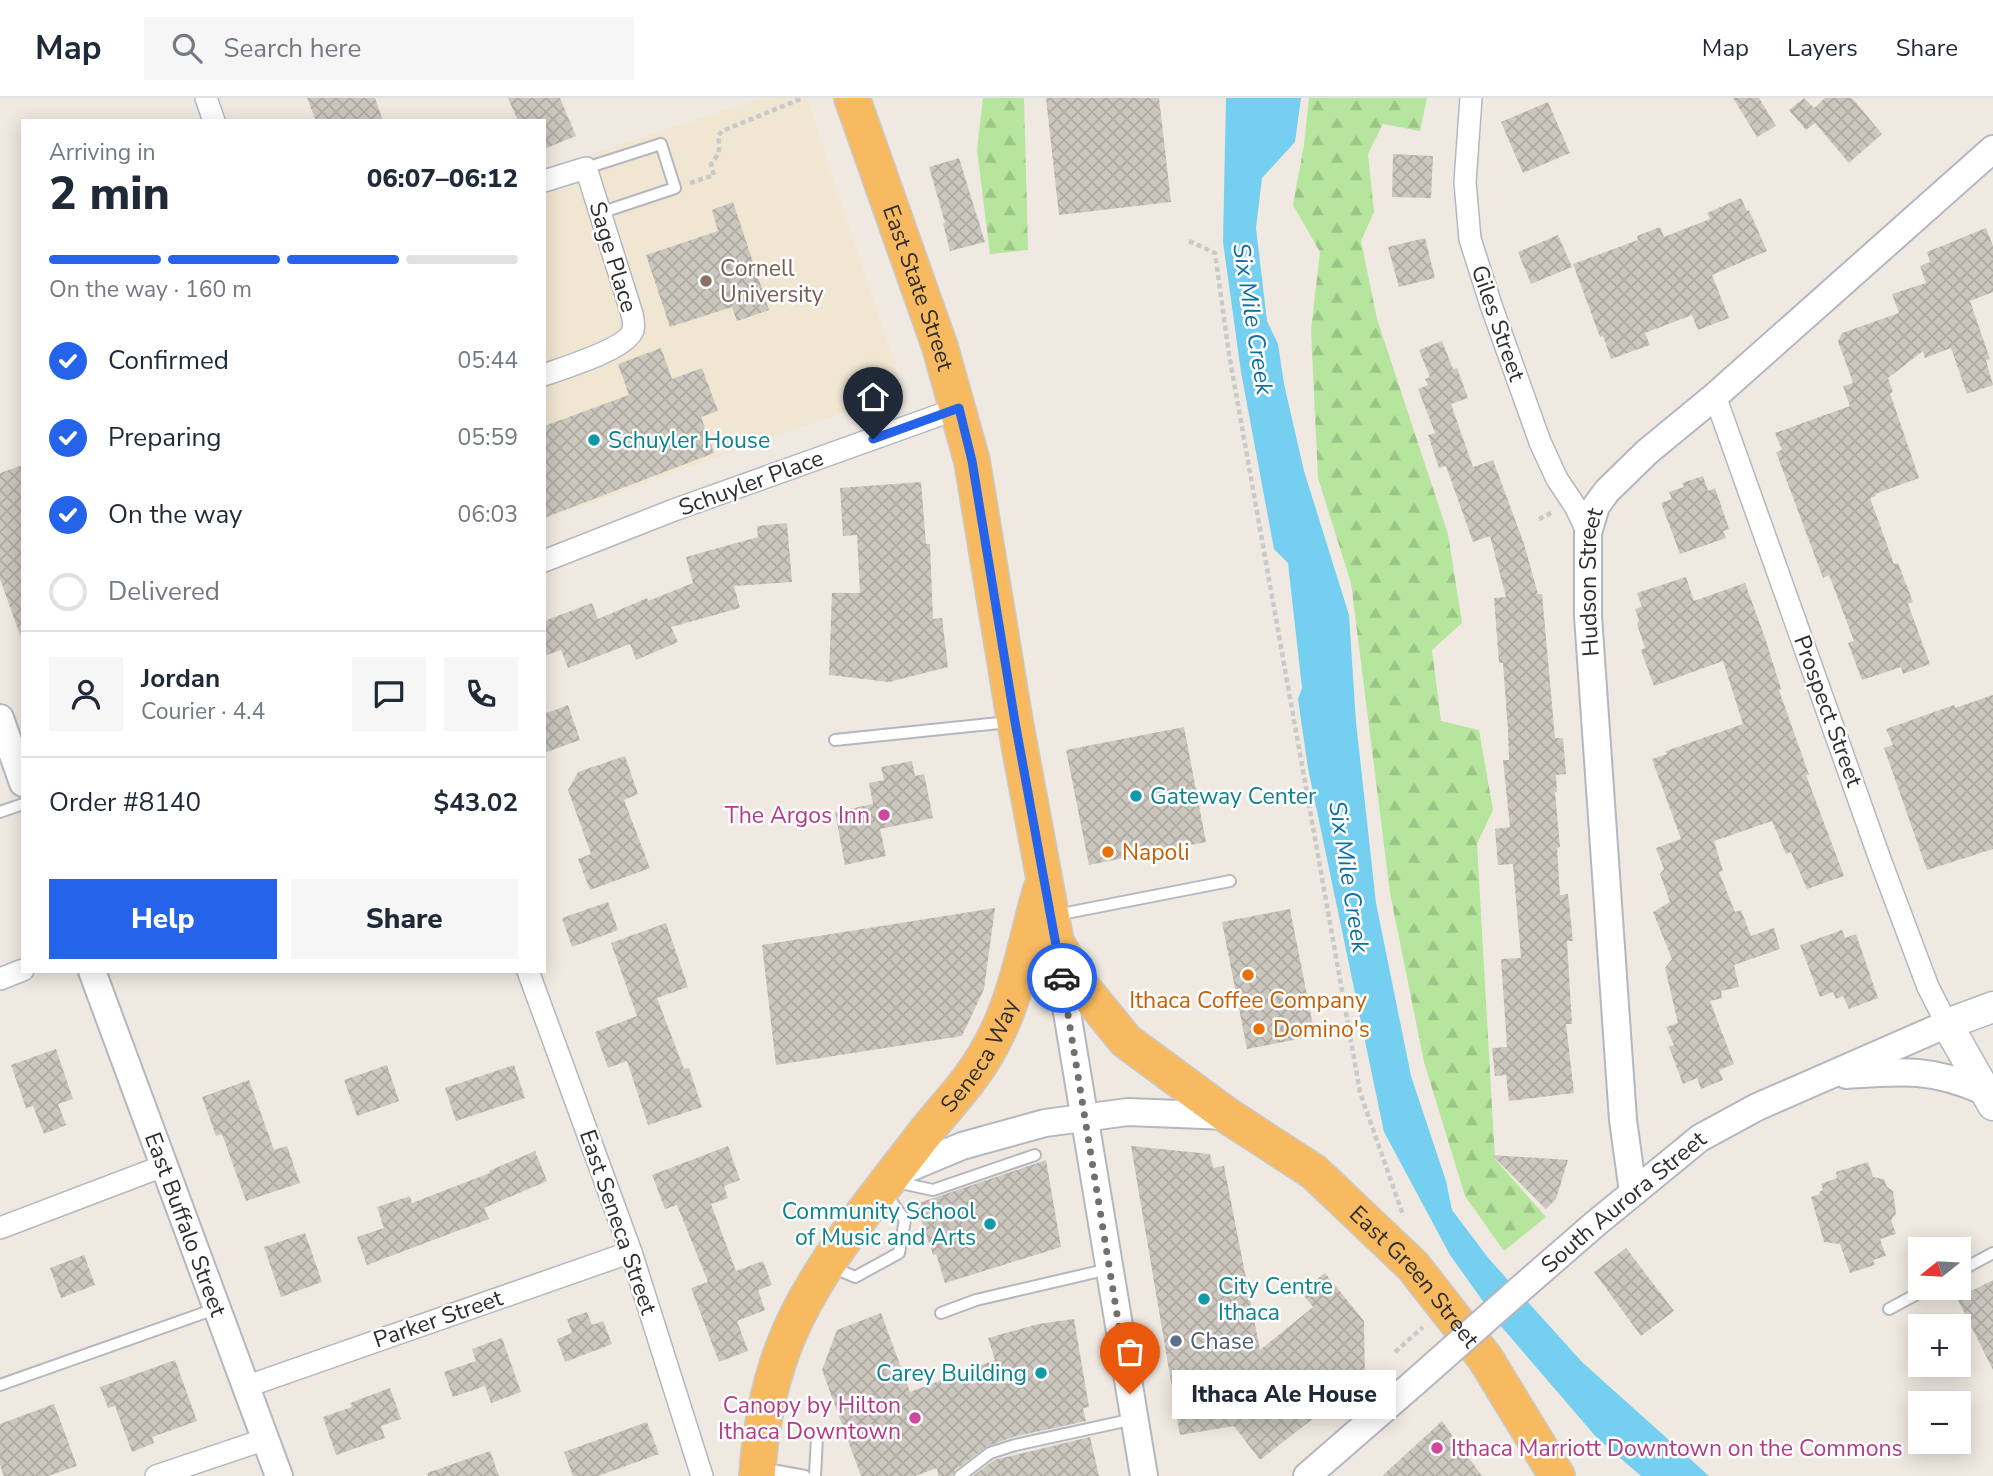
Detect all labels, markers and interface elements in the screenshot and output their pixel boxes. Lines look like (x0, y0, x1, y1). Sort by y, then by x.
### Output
search box (144, 17, 634, 80)
text: Map (35, 26, 102, 71)
icon: search (168, 29, 206, 67)
text: Search here (224, 31, 361, 66)
text: Map (1702, 32, 1749, 64)
text: Layers (1787, 32, 1858, 64)
text: Share (1896, 32, 1958, 64)
text: Arriving in (49, 137, 156, 168)
text: 06:07–06:12 (367, 161, 518, 196)
text: 2 min (49, 162, 170, 225)
street label: Sage Place (581, 198, 645, 316)
street label: East State Street (875, 200, 962, 375)
water label: Six Mile Creek (1225, 241, 1281, 398)
place label: Cornell University (720, 253, 824, 310)
street label: Giles Street (1464, 261, 1533, 386)
marker: Cornell University (698, 273, 714, 289)
text: On the way · 160 m (49, 274, 252, 305)
icon: check (49, 342, 87, 380)
text: Confirmed (108, 343, 229, 378)
text: 05:44 (458, 345, 518, 376)
pin (843, 367, 903, 439)
icon: home (854, 378, 892, 416)
icon: check (49, 419, 87, 457)
text: Preparing (108, 420, 221, 455)
text: 05:59 (458, 422, 518, 453)
place label: Schuyler House (608, 425, 770, 456)
marker: Schuyler House (586, 432, 602, 448)
street label: Schuyler Place (674, 442, 828, 524)
icon: check (49, 496, 87, 534)
text: On the way (108, 497, 242, 532)
text: 06:03 (458, 499, 518, 530)
street label: Hudson Street (1572, 503, 1610, 658)
text: Delivered (108, 574, 220, 609)
street label: Prospect Street (1786, 631, 1870, 792)
button: person (49, 657, 123, 731)
button: chat (352, 657, 426, 731)
button: phone (444, 657, 518, 731)
text: Jordan (141, 661, 220, 696)
text: Courier · 4.4 (141, 696, 265, 727)
place label: Gateway Center (1150, 781, 1317, 812)
text: Order #8140 (49, 785, 201, 820)
text: $43.02 (434, 785, 518, 820)
marker: Gateway Center (1128, 788, 1144, 804)
water label: Six Mile Creek (1321, 799, 1377, 956)
place label: The Argos Inn (725, 800, 870, 831)
marker: The Argos Inn (876, 807, 892, 823)
place label: Napoli (1122, 837, 1190, 868)
marker: Napoli (1100, 844, 1116, 860)
button: Help (49, 879, 277, 959)
button: Share (291, 879, 518, 959)
courier (1027, 943, 1097, 1013)
icon: car (1043, 959, 1081, 997)
marker: Ithaca Coffee Company (1240, 967, 1256, 983)
place label: Ithaca Coffee Company (1129, 985, 1367, 1016)
street label: Seneca Way (933, 994, 1025, 1119)
place label: Domino's (1273, 1014, 1370, 1045)
marker: Domino's (1251, 1021, 1267, 1037)
street label: South Aurora Street (1534, 1123, 1713, 1280)
street label: East Seneca Street (572, 1126, 664, 1319)
street label: East Buffalo Street (138, 1128, 234, 1321)
place label: Community School of Music and Arts (782, 1196, 976, 1253)
street label: East Green Street (1343, 1198, 1487, 1355)
marker: Community School of Music and Arts (982, 1216, 998, 1232)
north arrow (1908, 1237, 1970, 1300)
map controls (1908, 1237, 1971, 1454)
place label: City Centre Ithaca (1218, 1271, 1333, 1328)
street label: Parker Street (369, 1282, 508, 1356)
marker: City Centre Ithaca (1196, 1291, 1212, 1307)
button: + (1908, 1314, 1971, 1377)
pin (1100, 1322, 1160, 1394)
place label: Chase (1190, 1326, 1254, 1357)
icon: bag (1111, 1333, 1149, 1371)
marker: Chase (1168, 1333, 1184, 1349)
place label: Carey Building (876, 1358, 1027, 1389)
marker: Carey Building (1033, 1365, 1049, 1381)
callout: Ithaca Ale House (1172, 1370, 1396, 1418)
text: Ithaca Ale House (1191, 1379, 1377, 1410)
place label: Canopy by Hilton Ithaca Downtown (718, 1390, 901, 1447)
button: − (1908, 1391, 1971, 1454)
marker: Canopy by Hilton Ithaca Downtown (907, 1410, 923, 1426)
place label: Ithaca Marriott Downtown on the Commons (1451, 1433, 1903, 1464)
marker: Ithaca Marriott Downtown on the Commons (1429, 1440, 1445, 1456)

